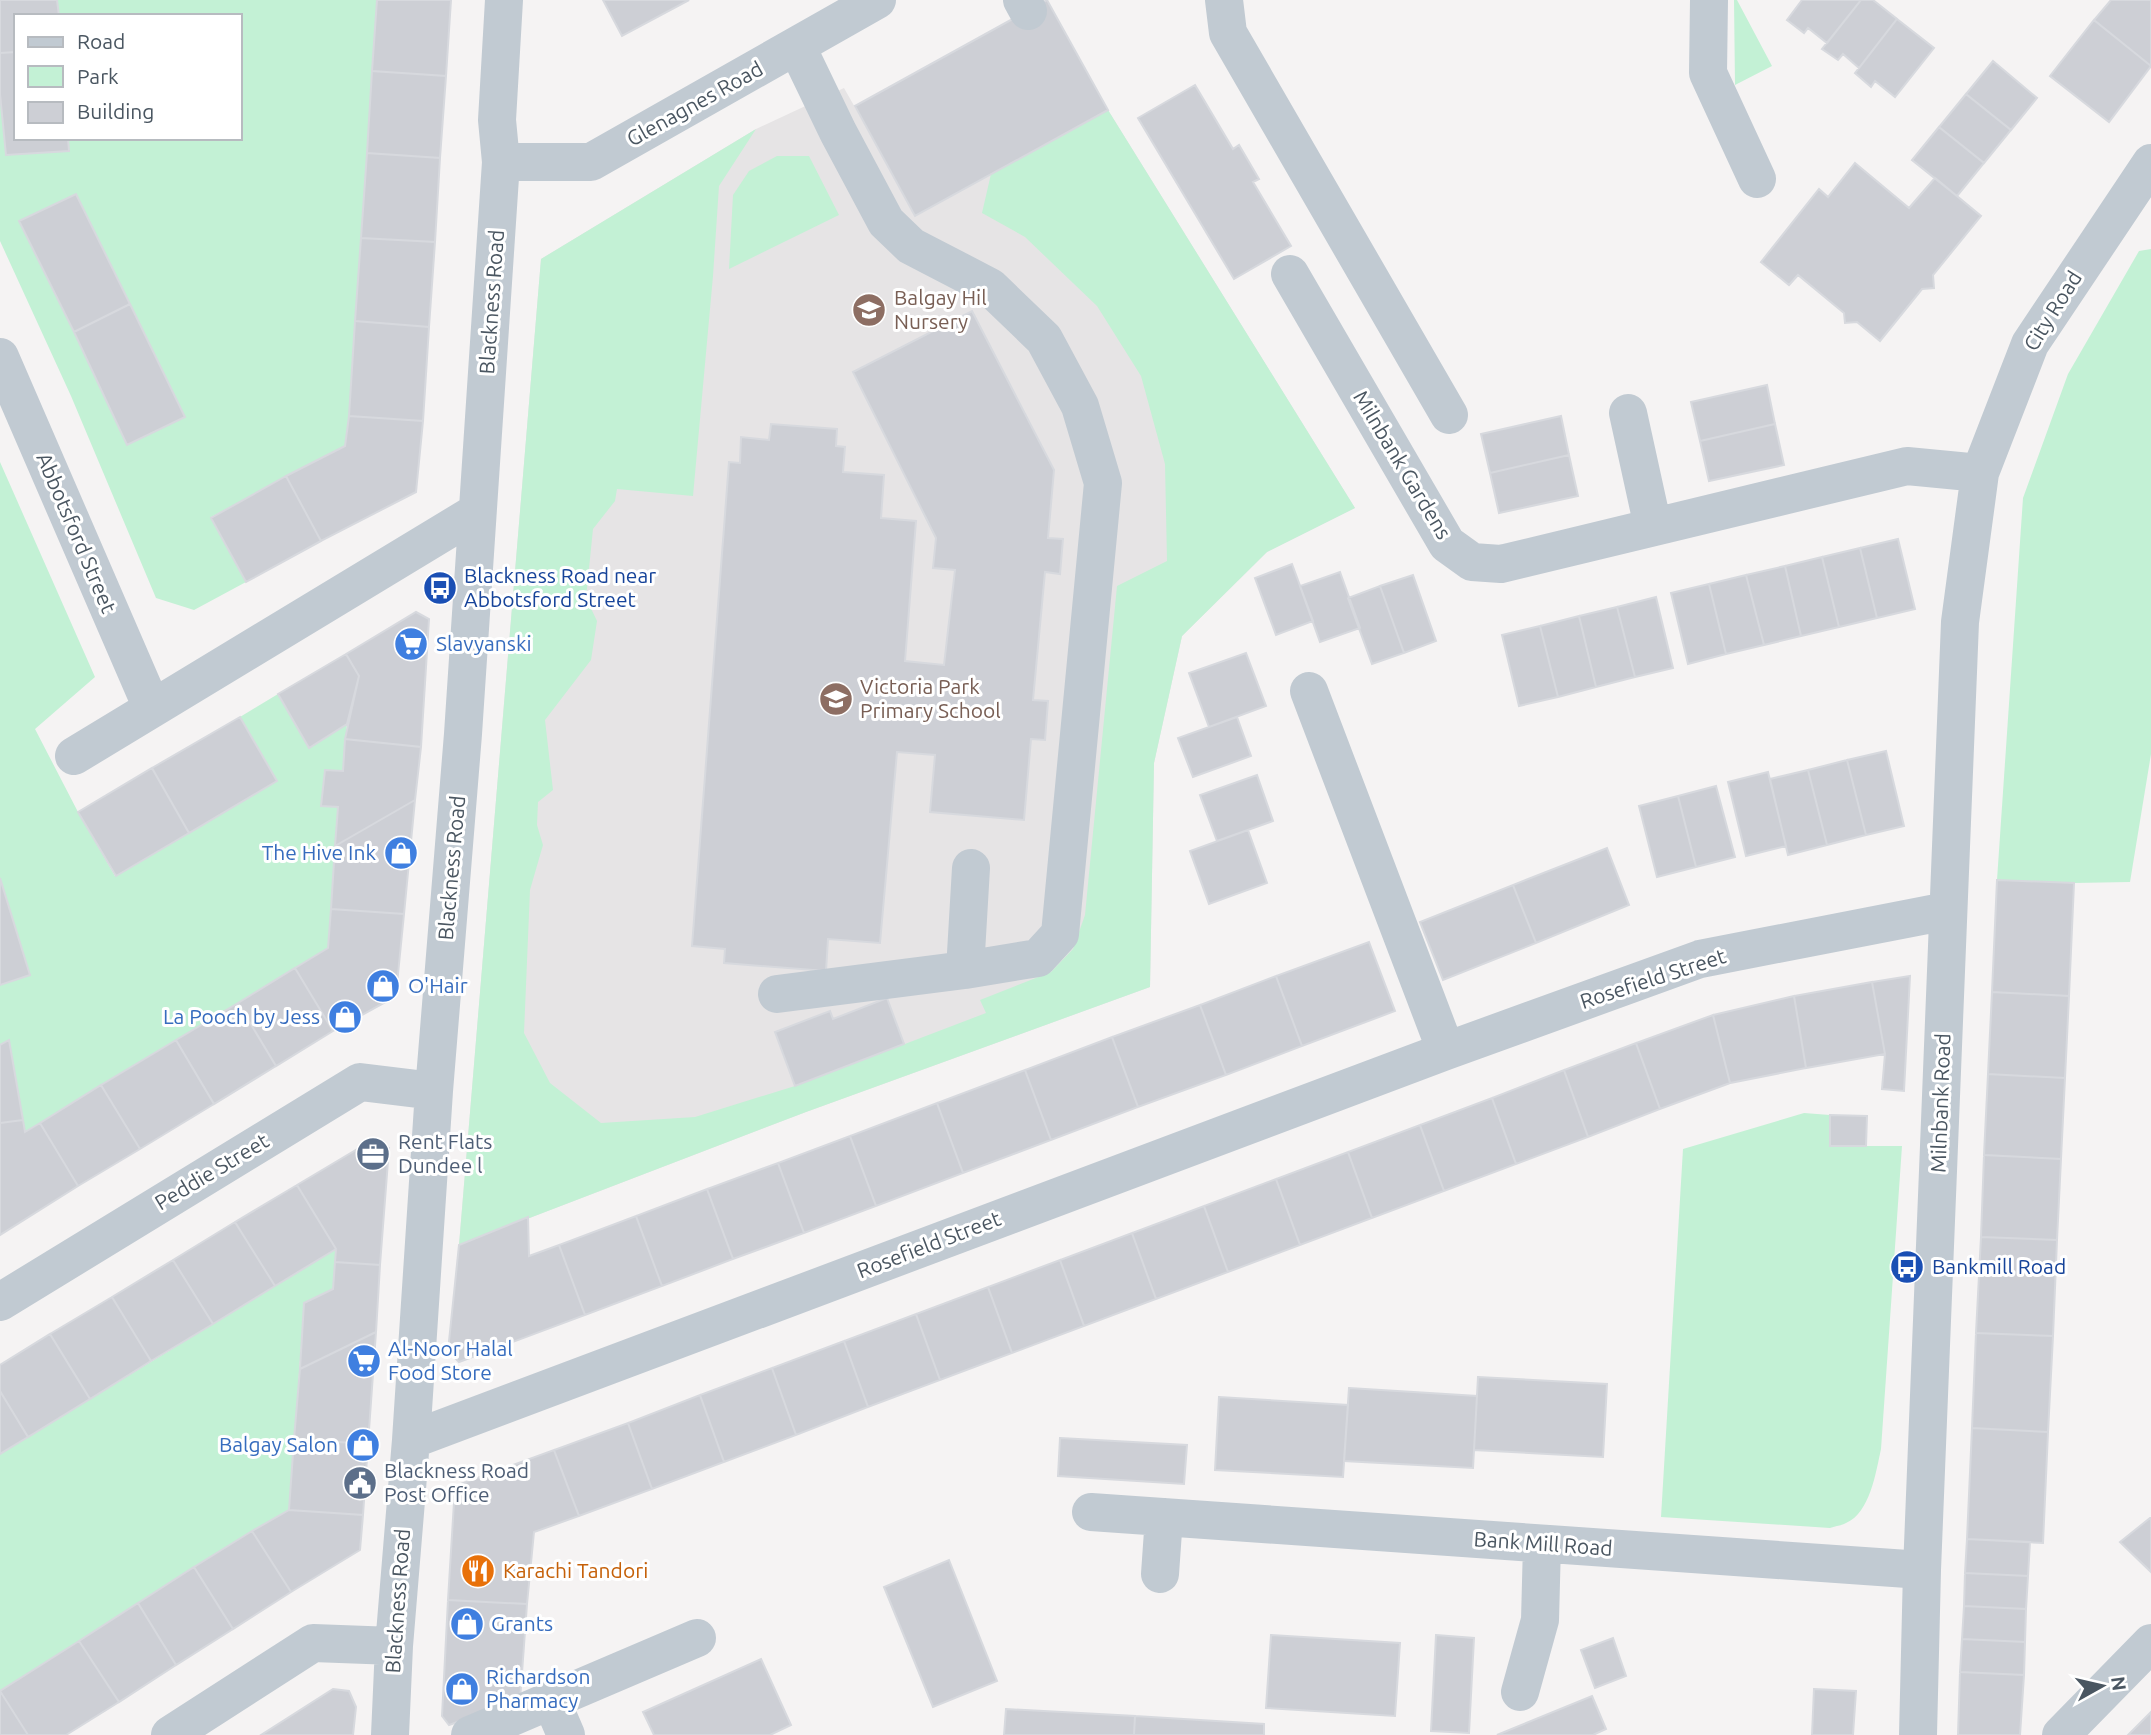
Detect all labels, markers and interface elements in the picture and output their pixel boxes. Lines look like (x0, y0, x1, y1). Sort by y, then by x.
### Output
legend (14, 14, 242, 140)
text: Road (77, 29, 125, 53)
street label: Glenagnes Road (622, 56, 767, 150)
text: Park (77, 64, 119, 88)
text: Building (77, 99, 154, 123)
street label: Blackness Road (474, 229, 508, 375)
street label: City Road (2018, 266, 2086, 355)
place label: Balgay Hil Nursery (894, 285, 987, 333)
school or university icon: Balgay Hil Nursery (850, 291, 888, 329)
street label: Milnbank Gardens (1349, 386, 1457, 543)
street label: Abbotsford Street (32, 449, 122, 616)
place label: Blackness Road near Abbotsford Street (464, 563, 656, 611)
bus stop icon: Blackness Road near Abbotsford Street (421, 569, 459, 607)
supermarket icon: Slavyanski (392, 625, 430, 663)
place label: Slavyanski (436, 631, 532, 655)
place label: Victoria Park Primary School (860, 674, 1001, 722)
school or university icon: Victoria Park Primary School (817, 680, 855, 718)
street label: Blackness Road (433, 795, 469, 941)
shop icon: The Hive Ink (382, 834, 420, 872)
place label: The Hive Ink (262, 840, 376, 864)
street label: Rosefield Street (1577, 943, 1729, 1013)
shop icon: O'Hair (364, 967, 402, 1005)
place label: O'Hair (408, 973, 468, 997)
shop icon: La Pooch by Jess (326, 998, 364, 1036)
place label: La Pooch by Jess (163, 1004, 320, 1028)
street label: Milnbank Road (1926, 1033, 1954, 1173)
street label: Peddie Street (150, 1128, 273, 1215)
place label: Rent Flats Dundee l (398, 1129, 492, 1177)
office icon: Rent Flats Dundee l (354, 1135, 392, 1173)
street label: Rosefield Street (853, 1206, 1004, 1282)
bus stop icon: Bankmill Road (1888, 1248, 1926, 1286)
place label: Bankmill Road (1932, 1254, 2066, 1278)
place label: Al-Noor Halal Food Store (388, 1336, 513, 1384)
supermarket icon: Al-Noor Halal Food Store (345, 1342, 383, 1380)
shop icon: Balgay Salon (344, 1426, 382, 1464)
place label: Balgay Salon (219, 1432, 338, 1456)
place label: Blackness Road Post Office (384, 1458, 529, 1506)
public building icon: Blackness Road Post Office (341, 1464, 379, 1502)
street label: Bank Mill Road (1473, 1526, 1613, 1560)
street label: Blackness Road (380, 1528, 414, 1674)
restaurant icon: Karachi Tandori (459, 1552, 497, 1590)
place label: Karachi Tandori (503, 1558, 648, 1582)
shop icon: Grants (448, 1605, 486, 1643)
place label: Grants (491, 1611, 553, 1635)
north arrow (2067, 1651, 2137, 1721)
place label: Richardson Pharmacy (486, 1664, 590, 1712)
shop icon: Richardson Pharmacy (443, 1670, 481, 1708)
text: N (2107, 1675, 2131, 1692)

